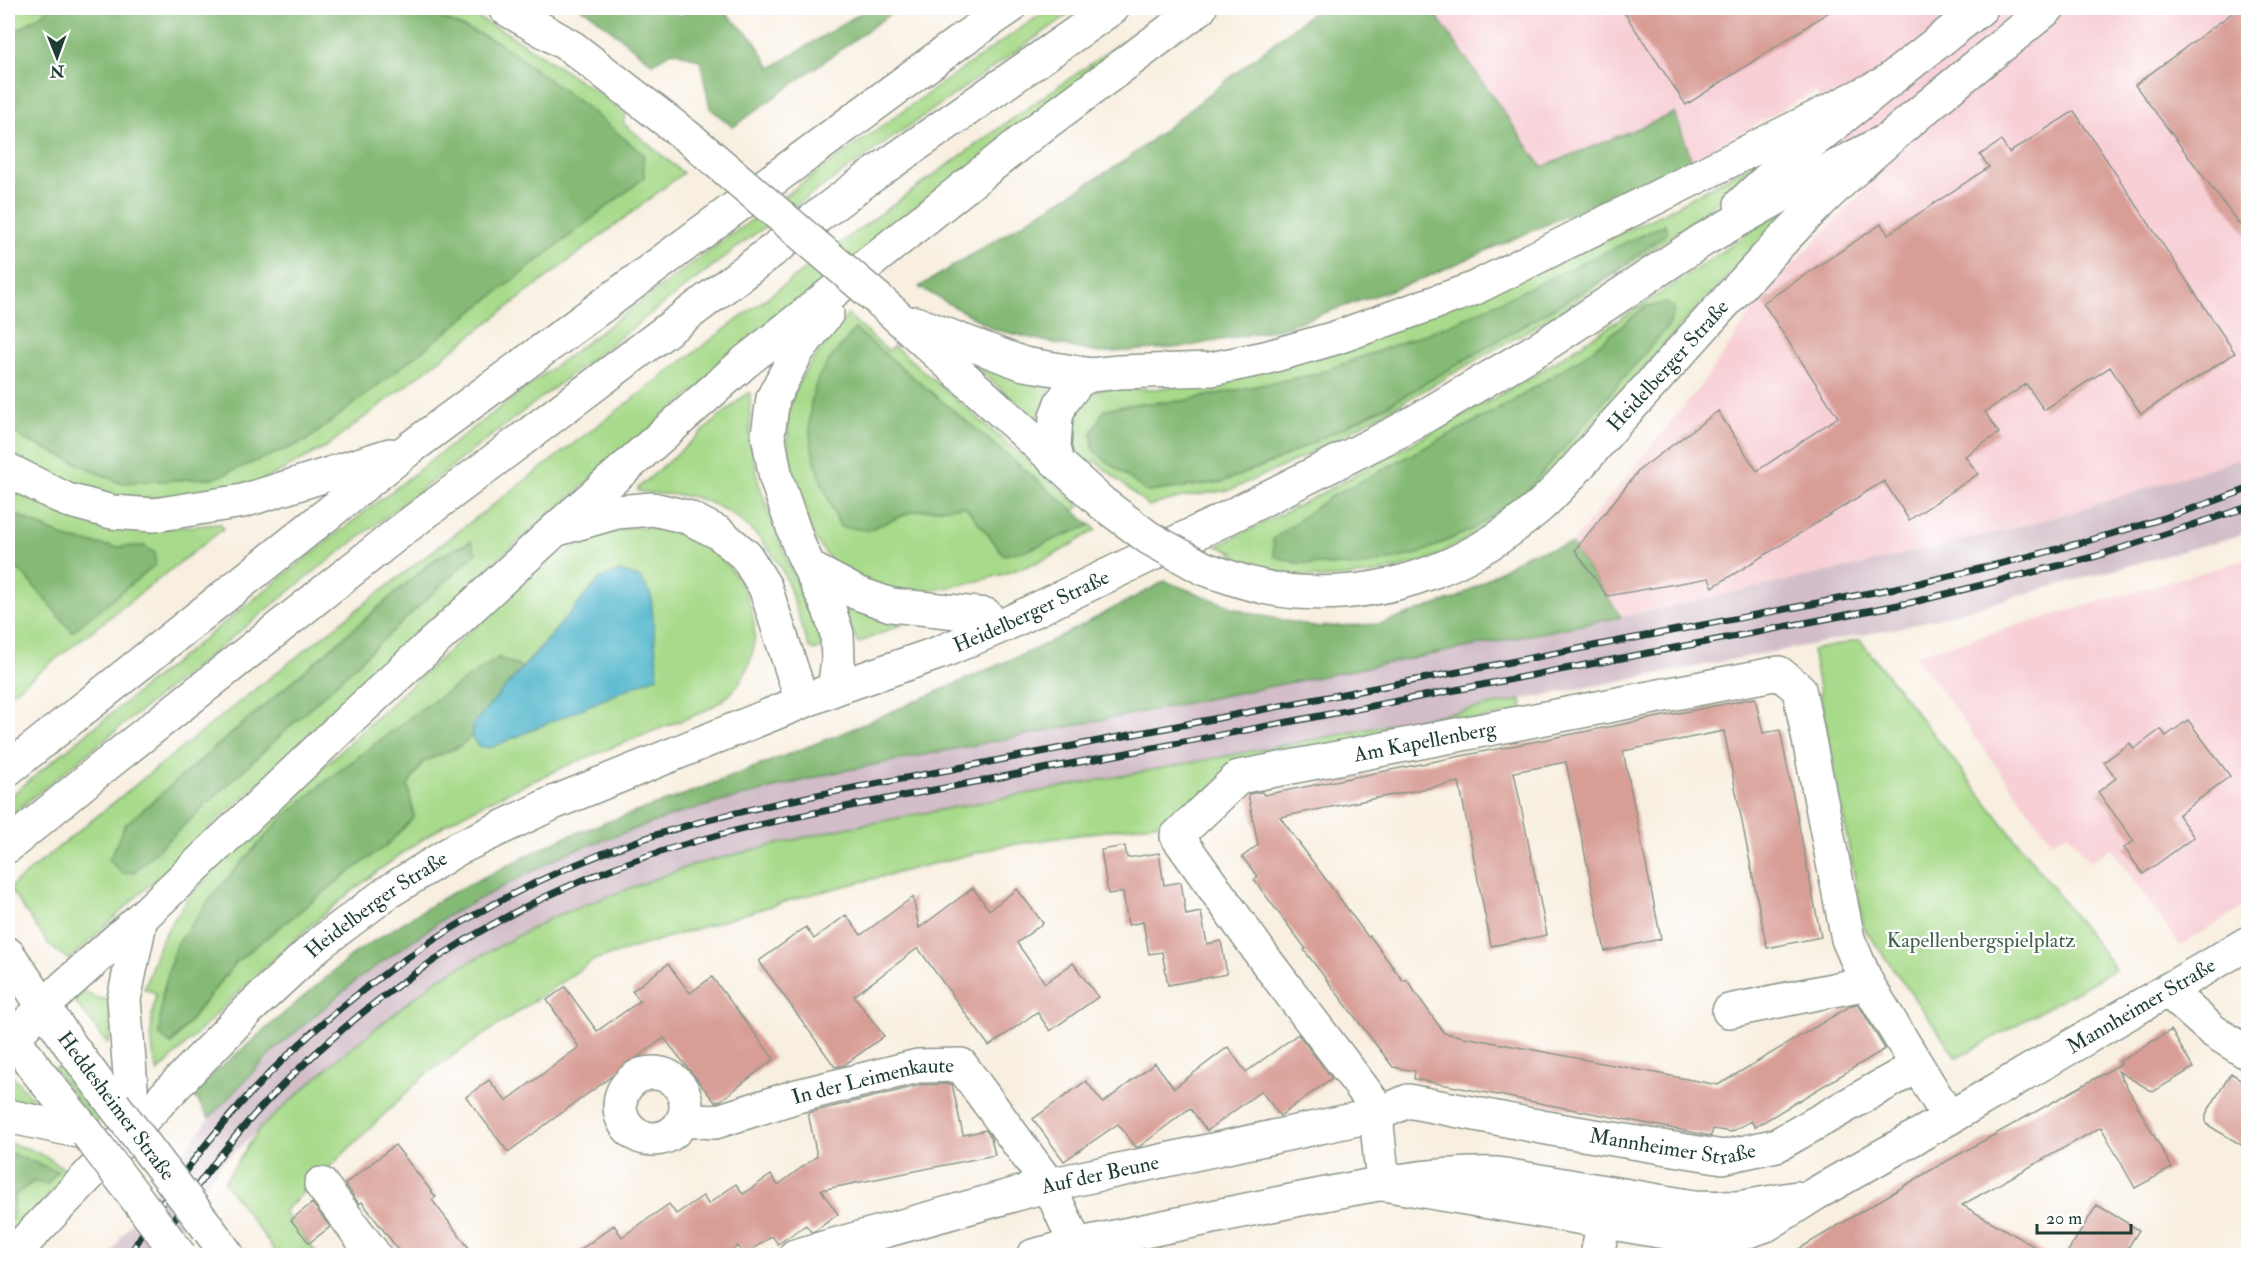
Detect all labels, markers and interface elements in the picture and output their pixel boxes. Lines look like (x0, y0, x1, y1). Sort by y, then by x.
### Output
north arrow (27, 27, 87, 87)
text: N (49, 61, 66, 81)
street label: Heidelberger Straße (1601, 294, 1735, 437)
street label: Heidelberger Straße (949, 563, 1114, 659)
street label: Am Kapellenberg (1351, 714, 1499, 768)
street label: Heidelberger Straße (299, 845, 453, 964)
park label: Kapellenbergspielplatz (1887, 927, 2075, 954)
street label: Mannheimer Straße (2062, 951, 2221, 1060)
street label: Heddesheimer Straße (51, 1026, 181, 1186)
street label: In der Leimenkaute (788, 1052, 955, 1110)
street label: Mannheimer Straße (1587, 1122, 1758, 1171)
street label: Auf der Beune (1037, 1148, 1162, 1200)
scale bar (2037, 1197, 2132, 1235)
text: 20 m (2046, 1207, 2082, 1230)

